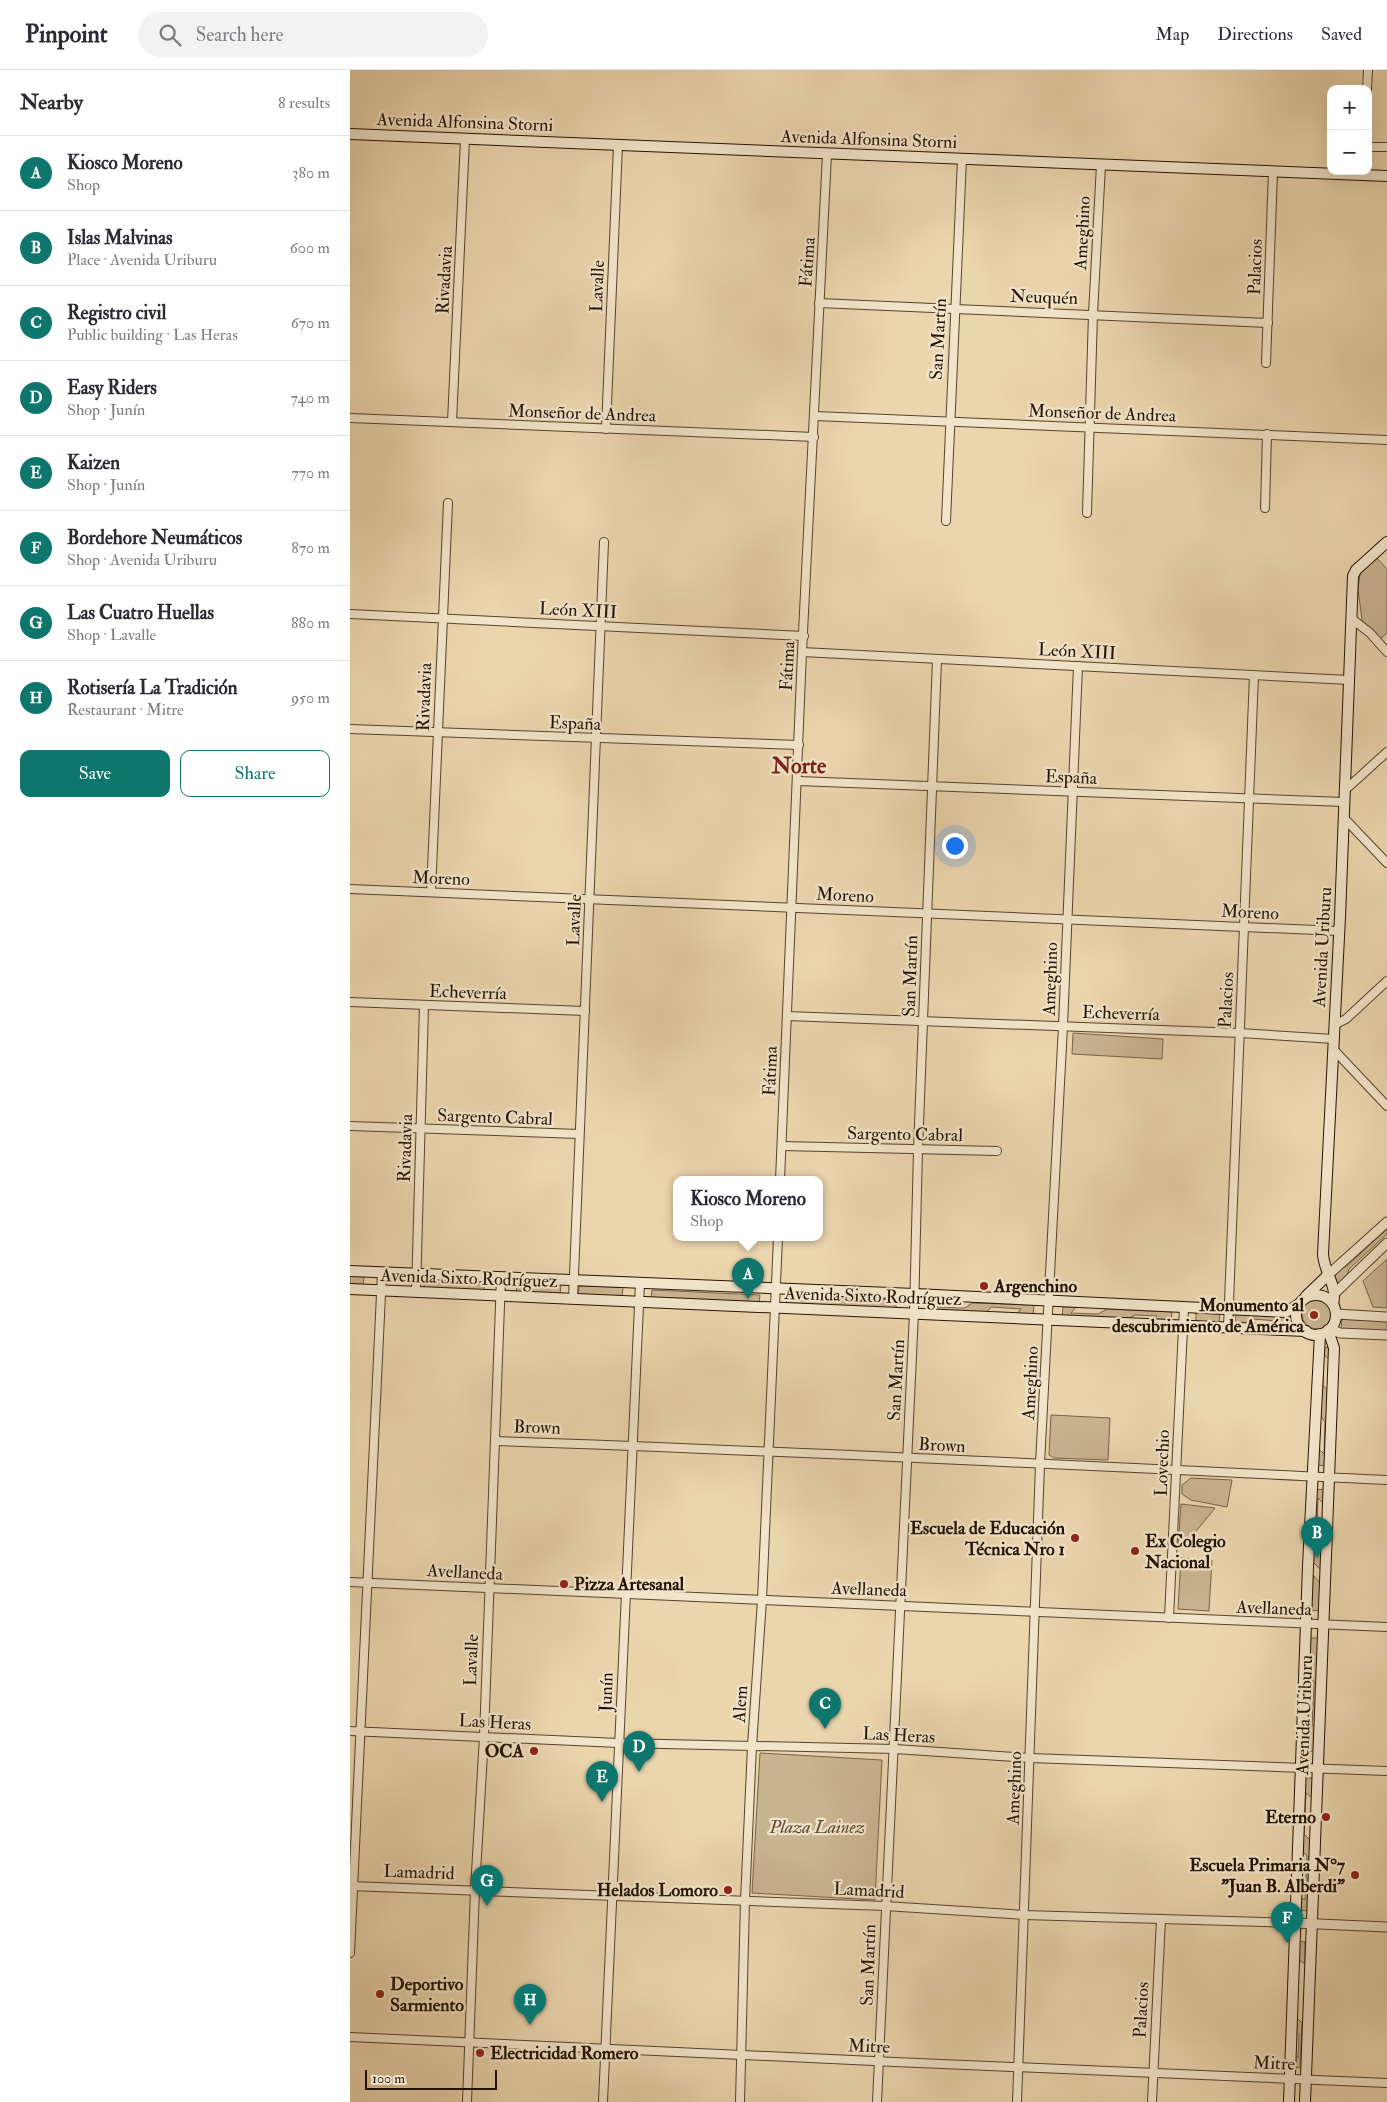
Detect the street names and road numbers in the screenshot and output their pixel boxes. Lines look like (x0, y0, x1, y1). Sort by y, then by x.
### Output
street label: Avenida Alfonsina Storni (375, 108, 554, 137)
street label: Avenida Alfonsina Storni (779, 125, 958, 154)
street label: Ameghino (1069, 195, 1096, 272)
street label: Fátima (794, 236, 821, 288)
street label: Palacios (1243, 238, 1268, 296)
street label: Rivadavia (431, 245, 458, 315)
street label: Lavalle (585, 259, 610, 312)
street label: Neuquén (1010, 285, 1078, 310)
street label: San Martín (925, 298, 952, 380)
street label: Monseñor de Andrea (507, 399, 657, 428)
street label: Monseñor de Andrea (1027, 399, 1177, 428)
street label: León XIII (538, 597, 618, 624)
street label: León XIII (1037, 638, 1117, 665)
street label: Fátima (775, 640, 800, 692)
street label: Rivadavia (412, 662, 437, 732)
street label: España (548, 711, 602, 736)
street label: España (1044, 765, 1098, 790)
street label: Moreno (412, 866, 471, 891)
street label: Moreno (816, 883, 875, 909)
street label: Avenida Uriburu (1308, 886, 1337, 1009)
street label: Lavalle (562, 893, 587, 946)
street label: Moreno (1221, 900, 1280, 926)
street label: San Martín (898, 935, 923, 1017)
street label: Ameghino (1038, 941, 1063, 1017)
street label: Palacios (1214, 971, 1239, 1029)
street label: Echeverría (429, 980, 508, 1005)
street label: Echeverría (1082, 1001, 1161, 1026)
street label: Fátima (758, 1045, 783, 1097)
street label: Sargento Cabral (437, 1104, 554, 1131)
street label: Rivadavia (393, 1113, 418, 1183)
street label: Sargento Cabral (847, 1122, 963, 1147)
street label: Avenida Sixto Rodríguez (379, 1264, 558, 1293)
street label: Avenida Sixto Rodríguez (783, 1282, 962, 1311)
street label: San Martín (883, 1339, 910, 1421)
street label: Ameghino (1017, 1345, 1044, 1422)
street label: Brown (513, 1415, 561, 1440)
street label: Lovechio (1150, 1429, 1175, 1497)
street label: Brown (918, 1433, 966, 1458)
street label: Avellaneda (426, 1559, 504, 1586)
street label: Avellaneda (830, 1577, 908, 1602)
street label: Avellaneda (1235, 1596, 1313, 1621)
street label: Lavalle (459, 1633, 484, 1686)
street label: Avenida Uriburu (1291, 1654, 1318, 1777)
street label: Junín (594, 1672, 619, 1713)
street label: Alem (728, 1685, 753, 1725)
street label: Las Heras (458, 1709, 532, 1736)
street label: Las Heras (862, 1722, 936, 1749)
street label: Ameghino (1002, 1750, 1027, 1826)
street label: Lamadrid (383, 1860, 455, 1885)
street label: Lamadrid (833, 1877, 905, 1904)
street label: San Martín (856, 1924, 881, 2006)
street label: Palacios (1129, 1981, 1154, 2039)
street label: Mitre (848, 2034, 891, 2059)
street label: Mitre (1253, 2051, 1296, 2076)

